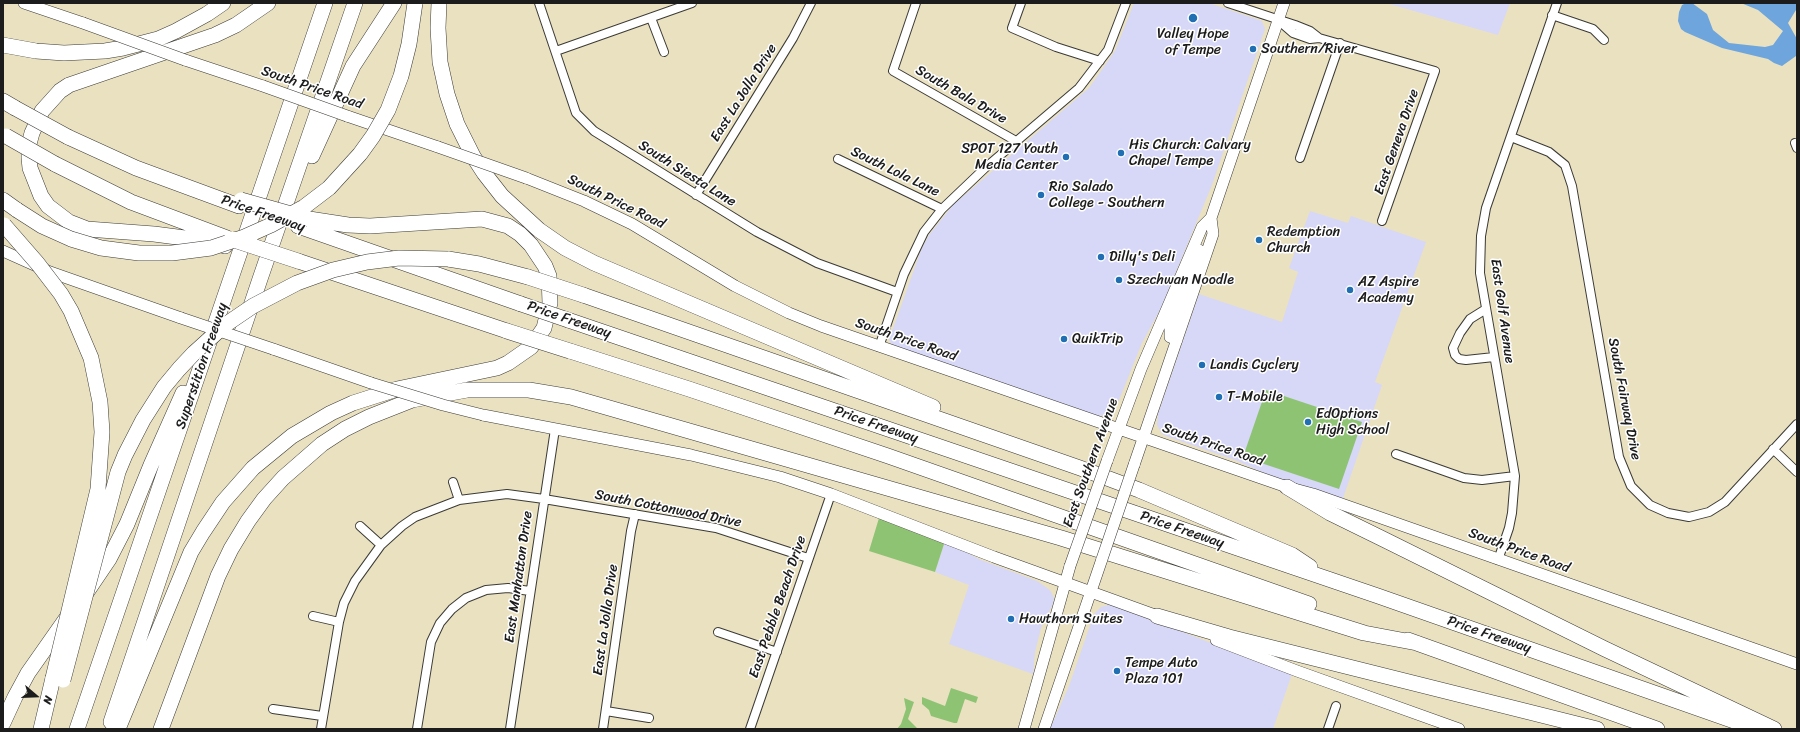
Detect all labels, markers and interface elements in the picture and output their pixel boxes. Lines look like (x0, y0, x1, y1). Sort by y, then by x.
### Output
marker: Valley Hope of Tempe (1187, 12, 1199, 24)
place label: Valley Hope of Tempe (1157, 26, 1229, 58)
street label: East La Jolla Drive (707, 41, 781, 145)
place label: Southern/River (1261, 41, 1357, 57)
marker: Southern/River (1248, 44, 1258, 54)
street label: South Bala Drive (912, 62, 1010, 128)
street label: South Price Road (259, 63, 365, 113)
street label: East Geneva Drive (1371, 87, 1423, 197)
street label: South Siesta Lane (635, 137, 739, 211)
place label: His Church: Calvary Chapel Tempe (1129, 137, 1251, 170)
place label: SPOT 127 Youth Media Center (961, 141, 1058, 174)
street label: South Lola Lane (848, 143, 942, 201)
marker: His Church: Calvary Chapel Tempe (1116, 148, 1126, 158)
marker: SPOT 127 Youth Media Center (1061, 152, 1071, 162)
street label: South Price Road (564, 171, 668, 233)
place label: Rio Salado College - Southern (1049, 179, 1165, 212)
marker: Rio Salado College - Southern (1036, 190, 1046, 200)
street label: Price Freeway (219, 192, 307, 236)
place label: Redemption Church (1267, 224, 1340, 256)
marker: Redemption Church (1254, 235, 1264, 245)
place label: Dilly's Deli (1109, 249, 1175, 265)
marker: Dilly's Deli (1096, 252, 1106, 262)
street label: East Golf Avenue (1486, 258, 1518, 364)
place label: Szechwan Noodle (1127, 272, 1234, 288)
place label: AZ Aspire Academy (1358, 274, 1419, 306)
marker: Szechwan Noodle (1114, 275, 1124, 285)
marker: AZ Aspire Academy (1345, 285, 1355, 295)
street label: Price Freeway (525, 298, 613, 342)
street label: Superstition Freeway (173, 301, 231, 431)
street label: South Price Road (853, 315, 959, 365)
place label: QuikTrip (1072, 331, 1123, 347)
marker: QuikTrip (1059, 334, 1069, 344)
street label: South Fairway Drive (1604, 337, 1644, 461)
place label: Landis Cyclery (1210, 357, 1299, 373)
marker: Landis Cyclery (1197, 360, 1207, 370)
place label: T-Mobile (1227, 389, 1283, 405)
marker: T-Mobile (1214, 392, 1224, 402)
street label: East Southern Avenue (1060, 396, 1122, 530)
street label: Price Freeway (832, 403, 920, 447)
place label: EdOptions High School (1316, 406, 1389, 438)
marker: EdOptions High School (1303, 417, 1313, 427)
street label: South Price Road (1160, 420, 1266, 470)
street label: South Cottonwood Drive (593, 487, 743, 531)
street label: Price Freeway (1138, 508, 1226, 552)
street label: East Manhatton Drive (501, 510, 537, 644)
street label: South Price Road (1466, 525, 1572, 577)
street label: East Pebble Beach Drive (746, 534, 810, 680)
street label: East La Jolla Drive (590, 563, 622, 677)
place label: Hawthorn Suites (1019, 611, 1123, 627)
street label: Price Freeway (1445, 613, 1533, 657)
marker: Hawthorn Suites (1006, 614, 1016, 624)
place label: Tempe Auto Plaza 101 (1125, 655, 1198, 688)
marker: Tempe Auto Plaza 101 (1112, 666, 1122, 676)
north arrow (16, 676, 56, 716)
text: N (38, 693, 58, 707)

